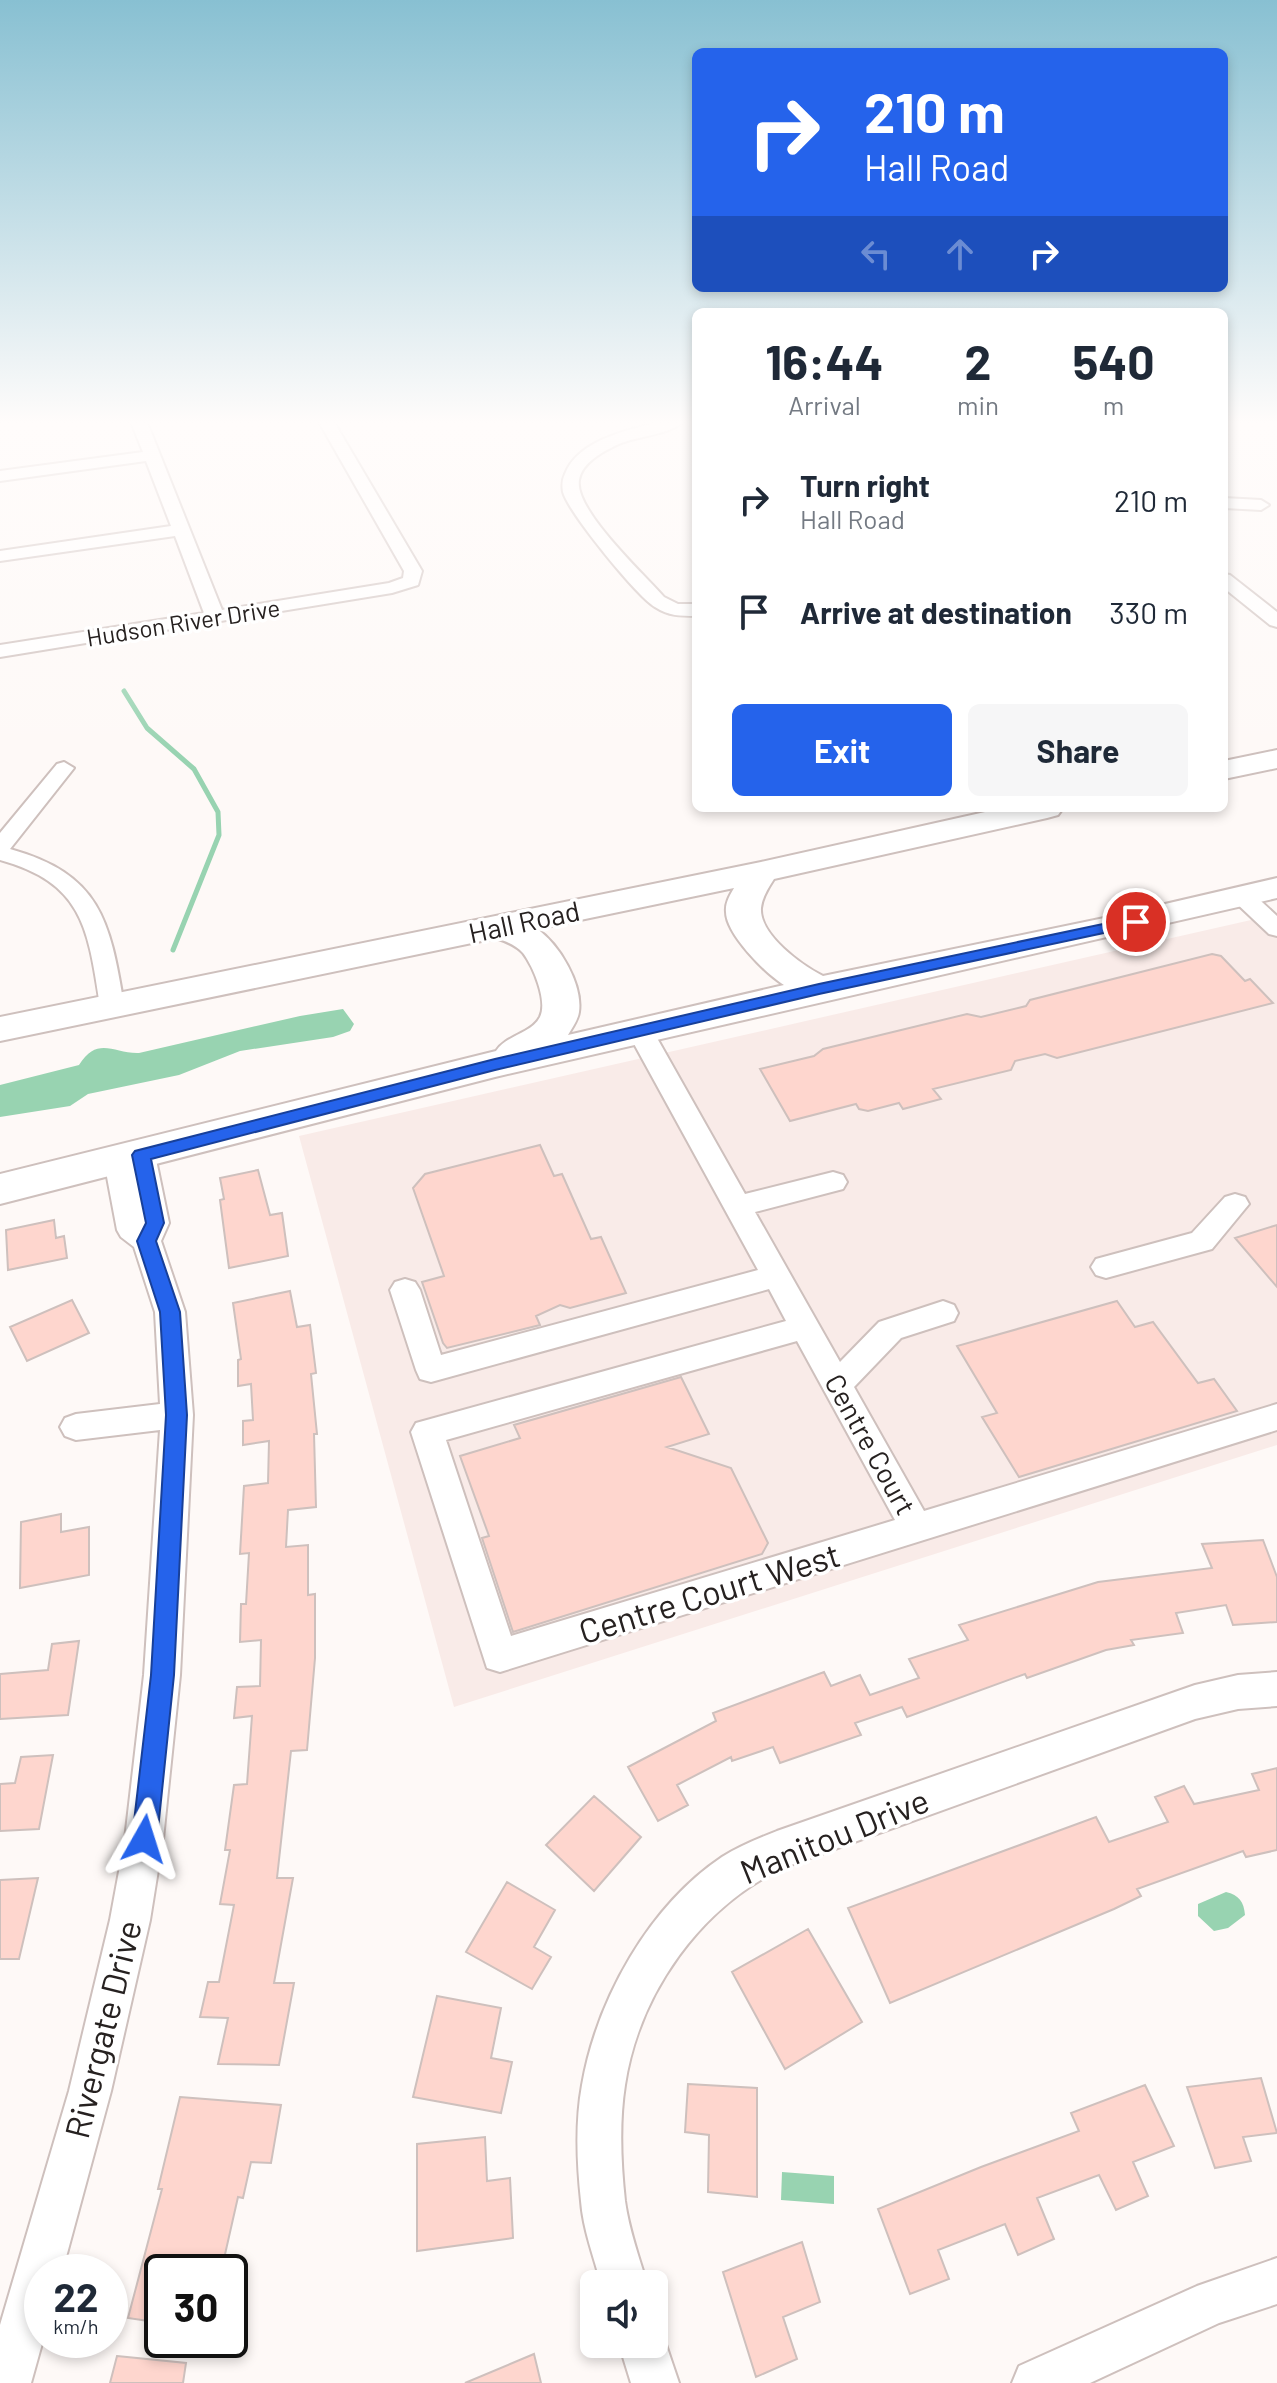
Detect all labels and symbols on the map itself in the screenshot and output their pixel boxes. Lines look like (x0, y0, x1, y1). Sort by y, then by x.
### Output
street label: Hudson River Drive (84, 592, 282, 652)
pin (1102, 888, 1170, 956)
street label: Hall Road (465, 893, 583, 949)
street label: Centre Court (818, 1368, 924, 1520)
street label: Centre Court West (574, 1533, 844, 1651)
street label: Manitou Drive (734, 1779, 934, 1891)
position arrow (102, 1797, 186, 1881)
street label: Rivergate Drive (55, 1916, 149, 2142)
speed limit sign: 30 (144, 2254, 248, 2358)

